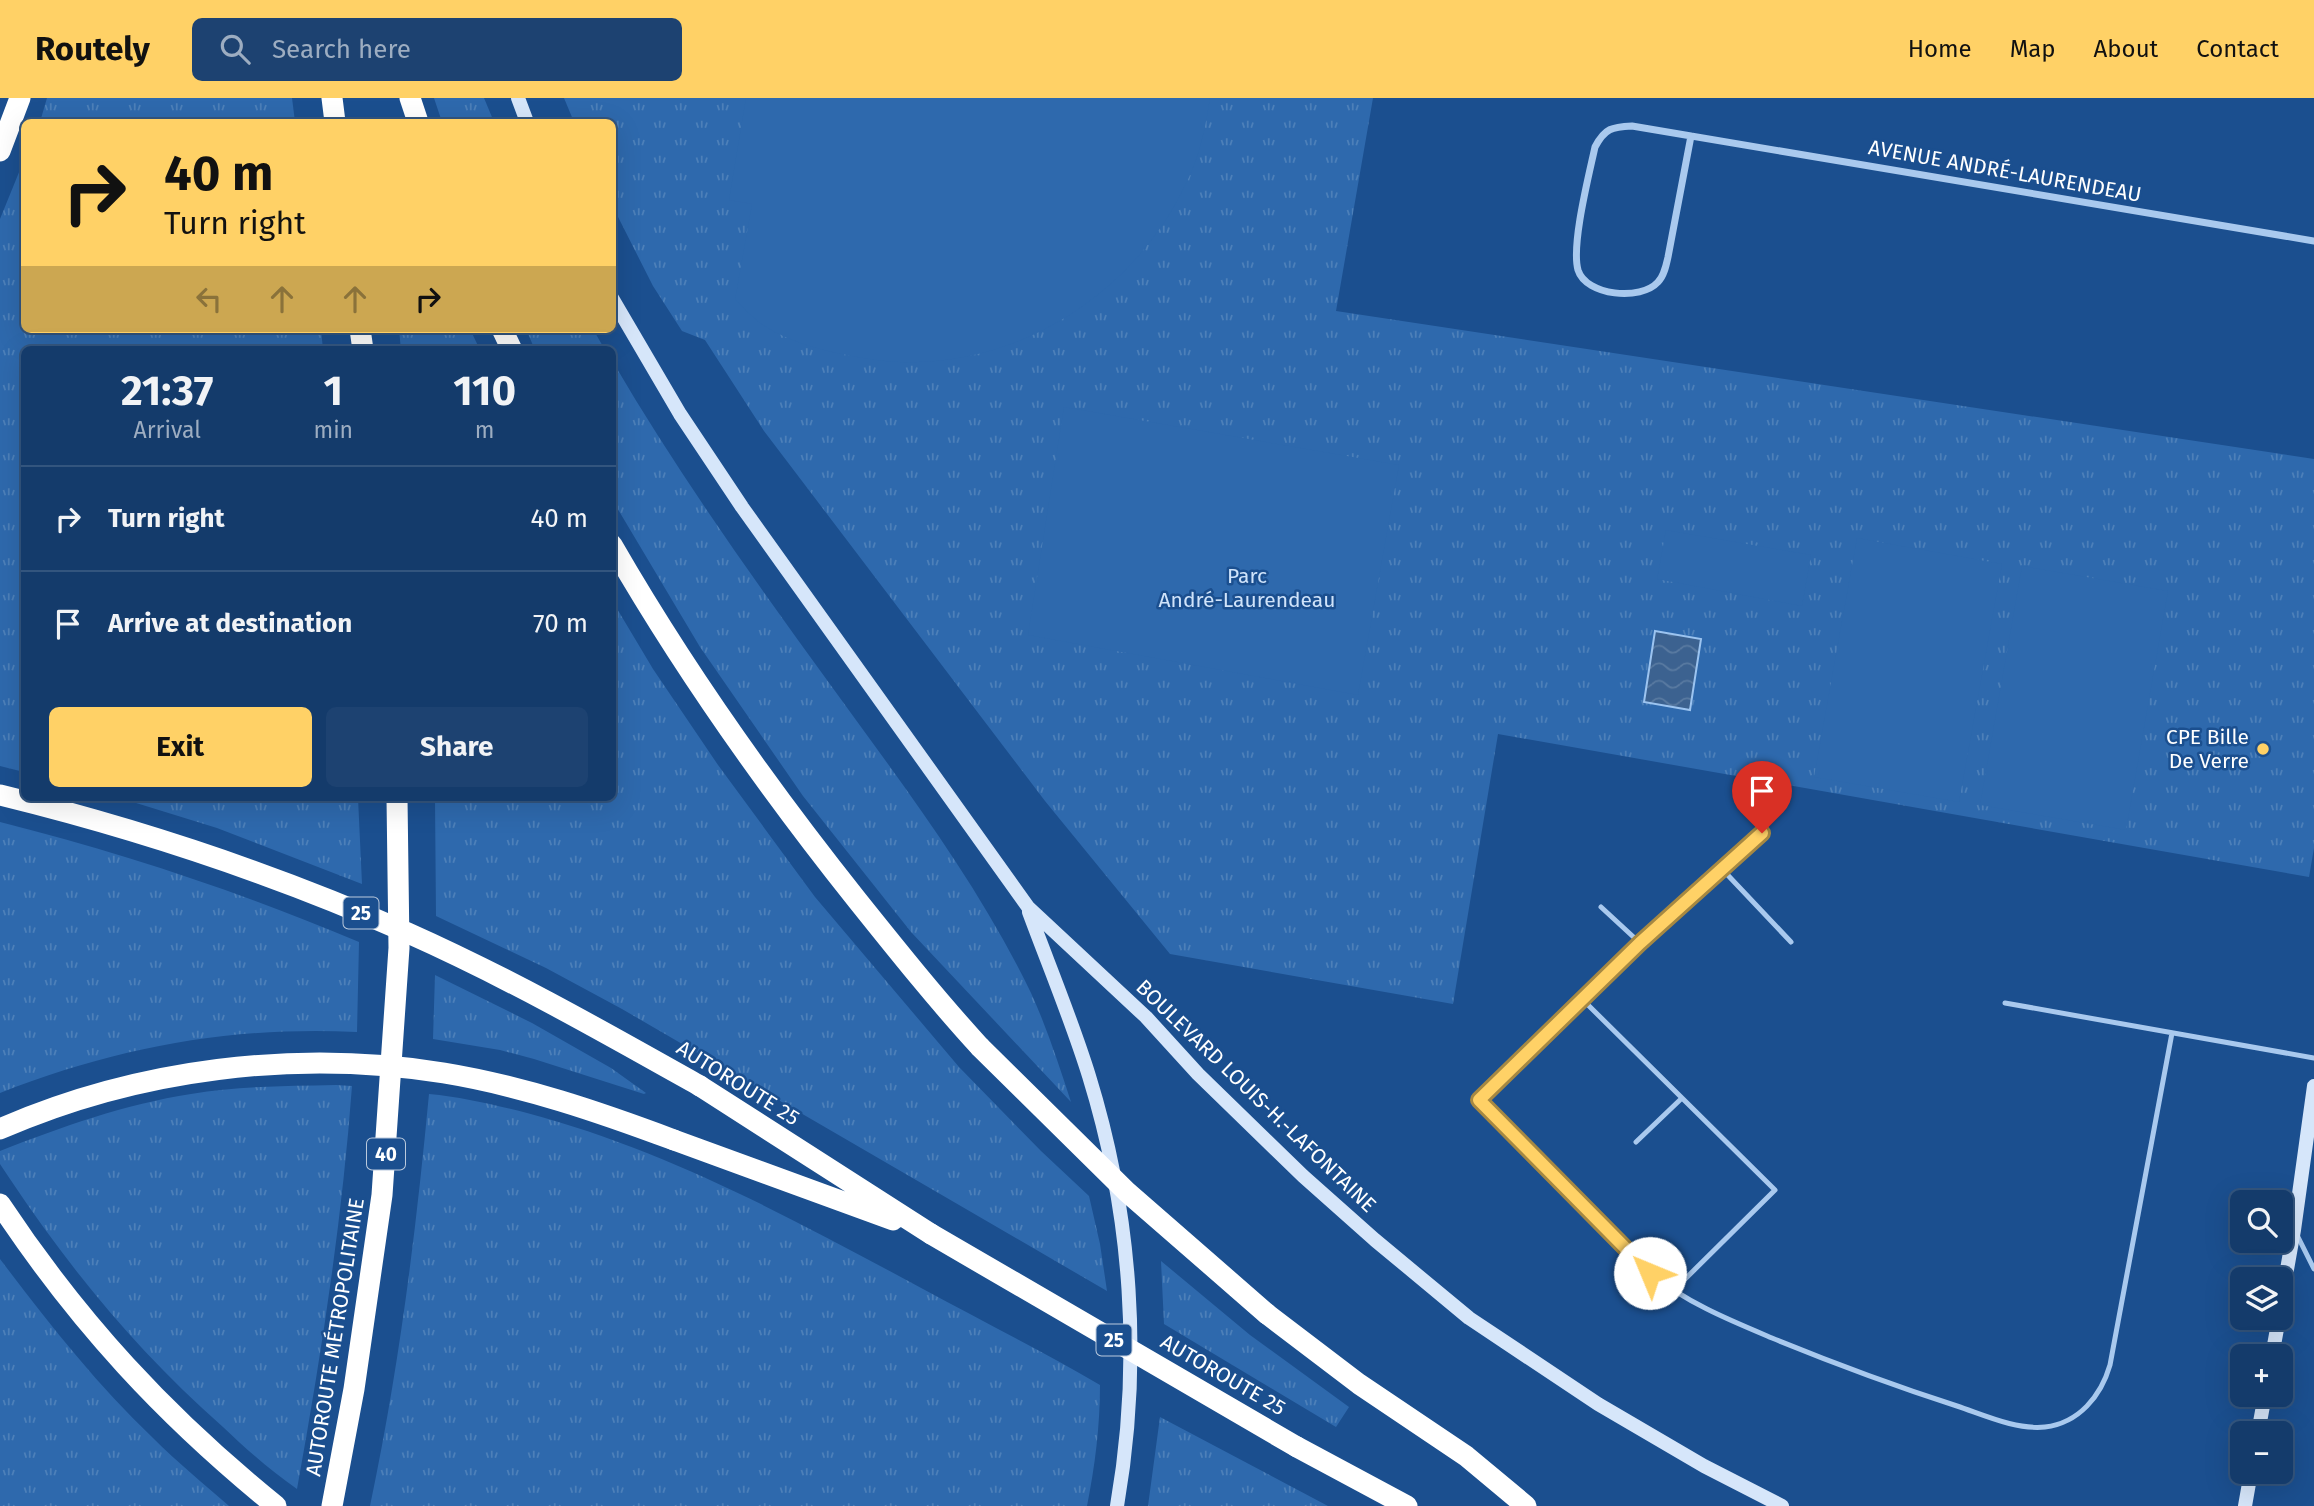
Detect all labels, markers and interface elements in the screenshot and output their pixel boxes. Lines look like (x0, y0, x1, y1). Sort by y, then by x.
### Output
search box (192, 18, 682, 81)
text: Routely (35, 29, 150, 69)
icon: search (216, 30, 254, 68)
text: Search here (272, 34, 411, 65)
text: Home (1908, 35, 1972, 63)
text: Map (2010, 35, 2056, 63)
text: About (2094, 35, 2158, 63)
text: Contact (2196, 35, 2279, 63)
street label: AVENUE ANDRÉ-LAURENDEAU (1867, 134, 2143, 208)
text: 40 m (164, 144, 273, 203)
icon: right (49, 147, 140, 238)
text: Turn right (164, 204, 306, 242)
icon: left (190, 280, 228, 318)
icon: ahead (263, 280, 301, 318)
icon: ahead (336, 280, 374, 318)
icon: right (409, 280, 447, 318)
text: 21:37 (121, 366, 213, 416)
text: 1 (324, 366, 343, 416)
text: 110 (453, 366, 516, 416)
text: Arrival (134, 416, 201, 444)
text: min (313, 416, 353, 444)
text: m (475, 416, 494, 444)
icon: right (49, 500, 87, 538)
text: Turn right (108, 503, 225, 534)
text: 40 m (530, 503, 588, 534)
park label: Parc André-Laurendeau (1159, 563, 1335, 613)
icon: arrive (49, 605, 87, 643)
text: Arrive at destination (108, 608, 352, 639)
text: 70 m (533, 608, 588, 639)
button: Exit (49, 707, 312, 787)
button: Share (326, 707, 588, 787)
place label: CPE Bille De Verre (2166, 724, 2249, 774)
marker: CPE Bille De Verre (2255, 741, 2271, 757)
pin (1732, 761, 1792, 833)
icon: arrive (1743, 772, 1781, 810)
road number: 25 (344, 898, 378, 928)
street label: BOULEVARD LOUIS-H.-LAFONTAINE (1130, 974, 1382, 1218)
street label: AUTOROUTE 25 (672, 1035, 804, 1131)
road number: 40 (367, 1138, 405, 1170)
map controls (2230, 1190, 2293, 1484)
button: search (2230, 1190, 2293, 1253)
street label: AUTOROUTE MÉTROPOLITAINE (300, 1196, 370, 1478)
position arrow (1613, 1236, 1687, 1310)
button: layers (2230, 1267, 2293, 1330)
road number: 25 (1096, 1324, 1132, 1356)
street label: AUTOROUTE 25 (1156, 1329, 1290, 1421)
button: + (2230, 1344, 2293, 1407)
button: − (2230, 1421, 2293, 1484)

